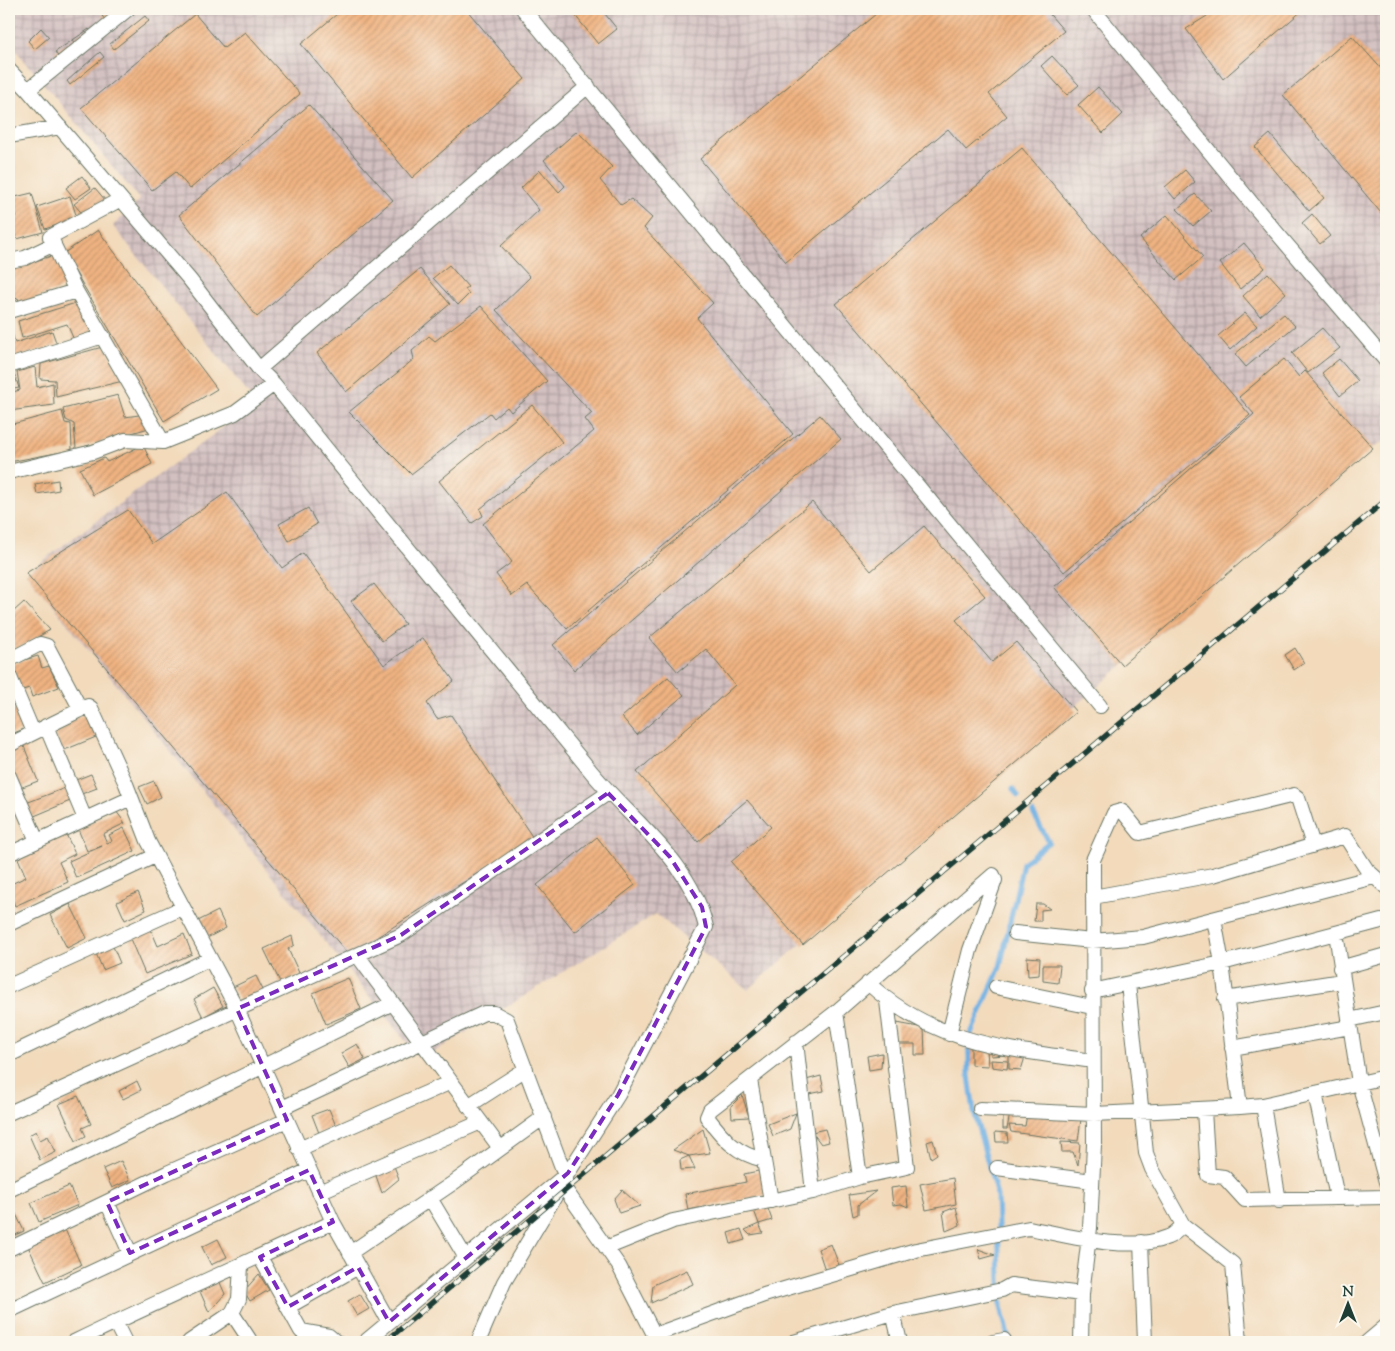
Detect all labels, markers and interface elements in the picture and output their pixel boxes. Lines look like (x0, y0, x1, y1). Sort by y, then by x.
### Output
north arrow (1322, 1278, 1372, 1328)
text: N (1342, 1283, 1354, 1303)

